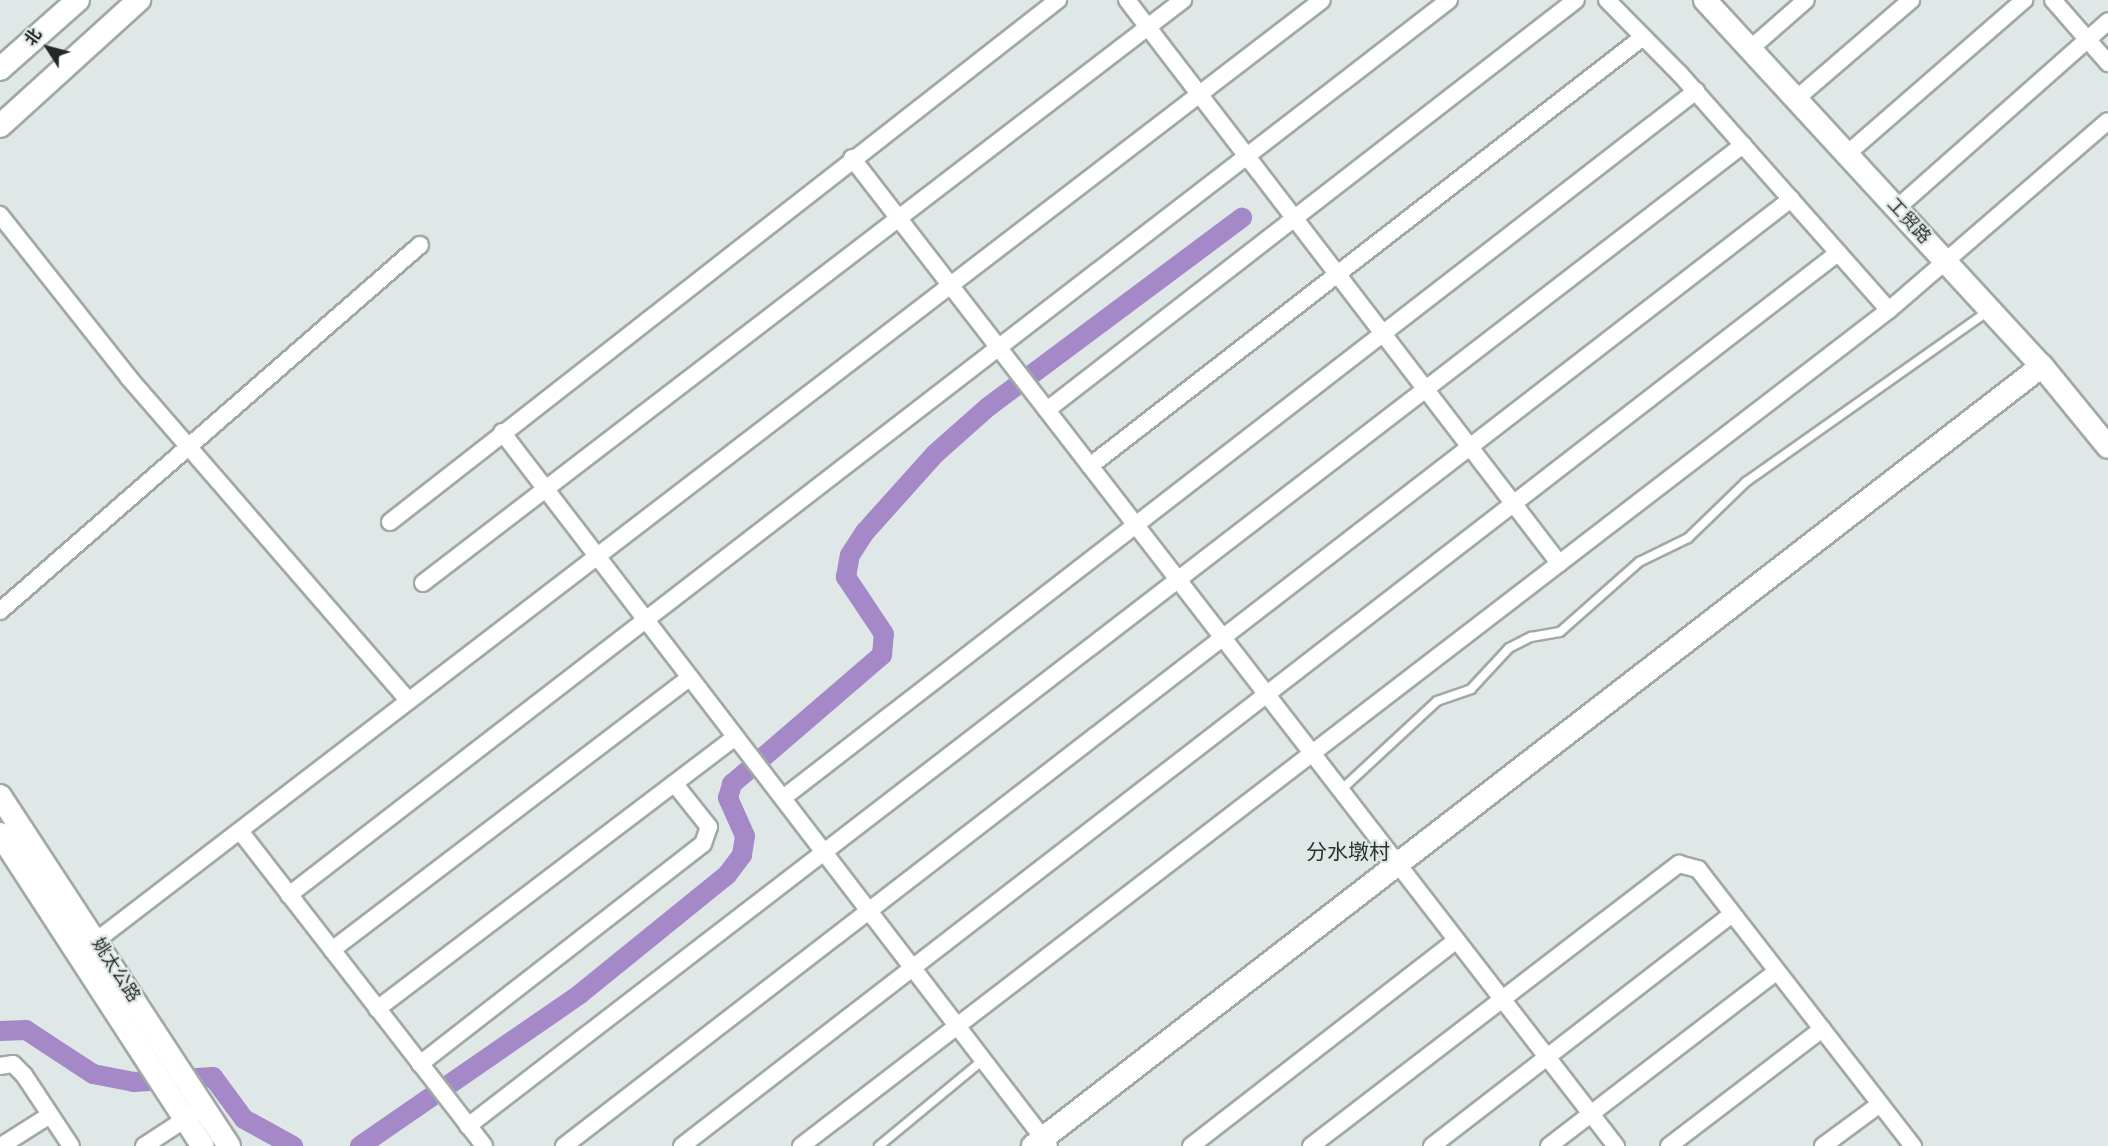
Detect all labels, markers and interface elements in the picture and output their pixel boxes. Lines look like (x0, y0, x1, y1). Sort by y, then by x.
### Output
north arrow (18, 18, 78, 78)
text: 北 (21, 25, 45, 49)
street label: 工贸路 (1883, 194, 1935, 248)
district label: 分水墩村 (1306, 839, 1390, 865)
street label: 姚太公路 (87, 934, 145, 1006)

